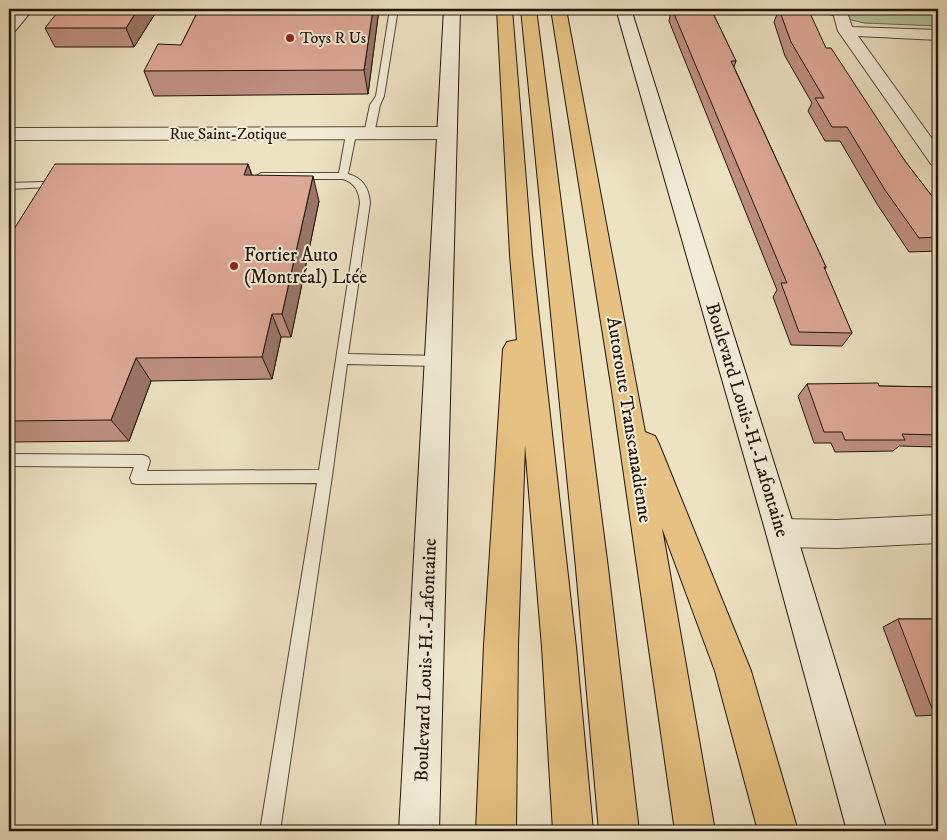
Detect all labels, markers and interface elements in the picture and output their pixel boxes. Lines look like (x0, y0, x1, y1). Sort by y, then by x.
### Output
place label: Toys R Us (300, 28, 366, 48)
marker: Toys R Us (284, 32, 296, 44)
street label: Rue Saint-Zotique (169, 124, 287, 144)
place label: Fortier Auto (Montréal) Ltée (244, 244, 367, 289)
marker: Fortier Auto (Montréal) Ltée (228, 260, 240, 272)
street label: Boulevard Louis-H.-Lafontaine (700, 300, 794, 540)
street label: Autoroute Transcanadienne (601, 315, 657, 525)
street label: Boulevard Louis-H.-Lafontaine (410, 538, 442, 782)

